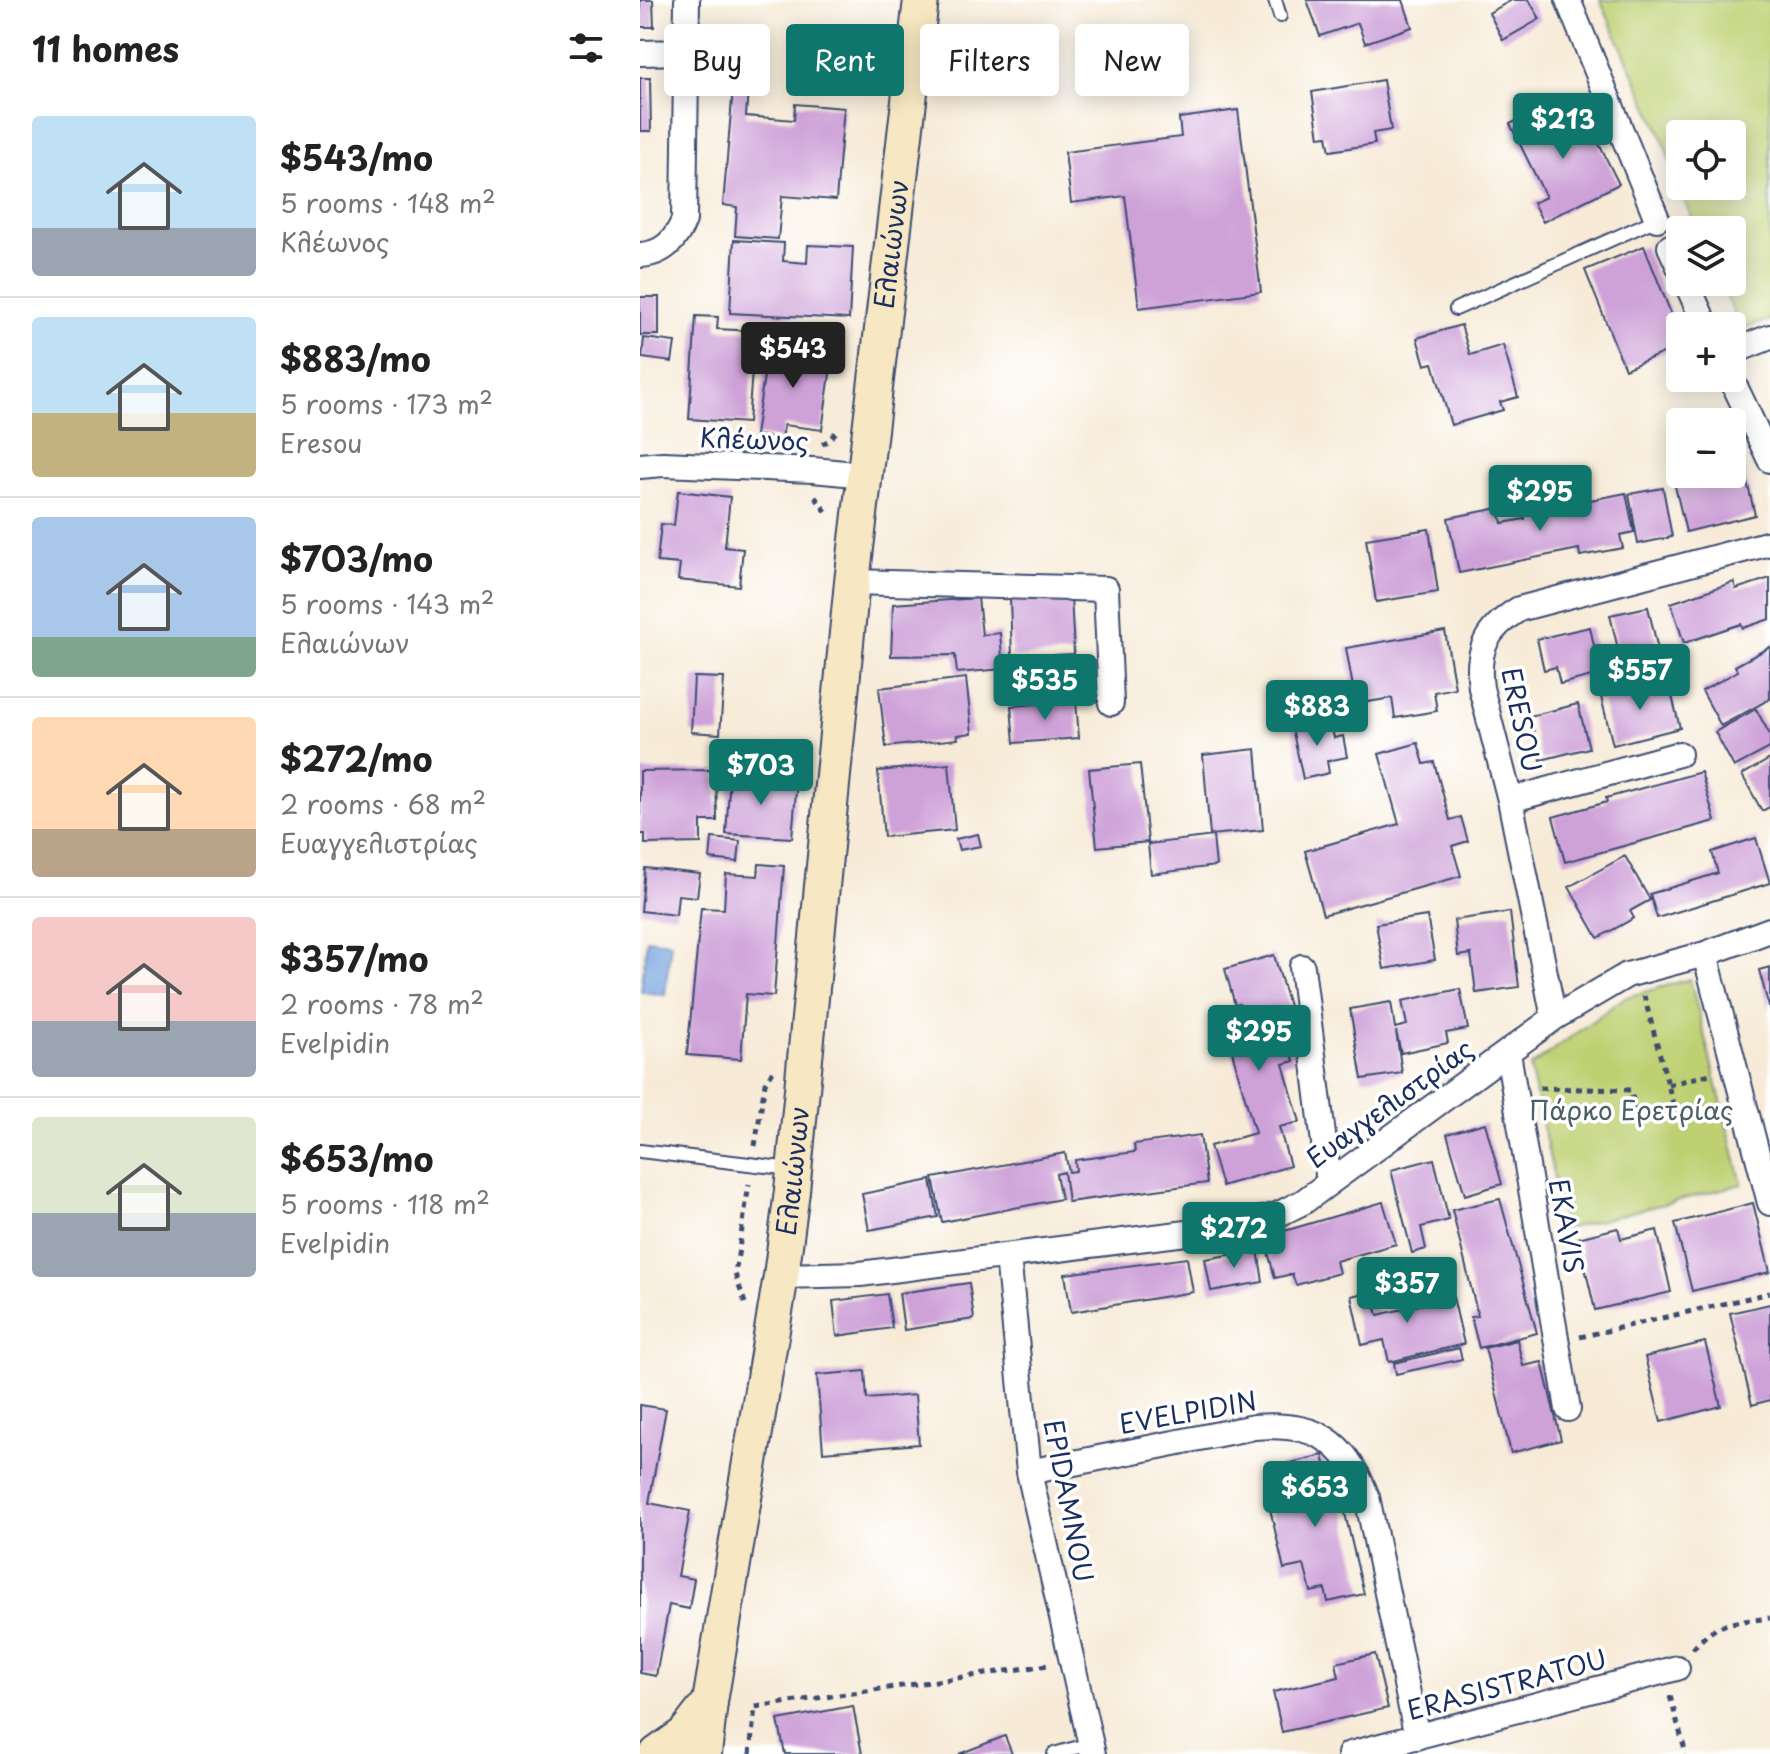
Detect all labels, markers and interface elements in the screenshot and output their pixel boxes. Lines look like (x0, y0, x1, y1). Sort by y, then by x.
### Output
text: 11 homes (32, 22, 179, 74)
chip: Buy (664, 24, 770, 96)
chip: Rent (786, 24, 904, 96)
chip: Filters (920, 24, 1059, 96)
chip: New (1075, 24, 1189, 96)
icon: filters (564, 26, 608, 70)
pin: $213 (1516, 93, 1610, 161)
text: $213 (1531, 99, 1595, 138)
map controls (1666, 120, 1746, 488)
button: locate (1666, 120, 1746, 200)
text: $543/mo (280, 131, 433, 183)
icon: home (96, 148, 192, 244)
street label: Ελαιώνων (864, 177, 918, 311)
text: 5 rooms · 148 m² (280, 183, 496, 222)
button: layers (1666, 216, 1746, 296)
text: Κλέωνος (280, 222, 389, 261)
button: + (1666, 312, 1746, 392)
pin: $543 (746, 322, 840, 390)
text: $543 (759, 328, 827, 367)
text: $883/mo (280, 332, 431, 384)
icon: home (96, 349, 192, 445)
text: 5 rooms · 173 m² (280, 384, 493, 423)
button: − (1666, 408, 1746, 488)
street label: Κλέωνος (699, 417, 809, 460)
text: Eresou (280, 423, 363, 462)
pin: $295 (1493, 465, 1587, 533)
text: $295 (1507, 471, 1573, 510)
text: $703/mo (280, 532, 433, 584)
icon: home (96, 549, 192, 645)
text: 5 rooms · 143 m² (280, 584, 495, 623)
text: Ελαιώνων (280, 623, 410, 662)
pin: $557 (1593, 644, 1687, 712)
text: $557 (1608, 650, 1672, 689)
pin: $535 (998, 654, 1092, 722)
text: $535 (1012, 660, 1078, 699)
street label: ERESOU (1492, 664, 1553, 776)
pin: $883 (1270, 680, 1364, 748)
text: $883 (1284, 686, 1350, 725)
text: $272/mo (280, 732, 433, 784)
pin: $703 (714, 739, 808, 807)
text: $703 (727, 745, 795, 784)
icon: home (96, 749, 192, 845)
text: 2 rooms · 68 m² (280, 784, 486, 823)
text: Ευαγγελιστρίας (280, 823, 478, 862)
text: $357/mo (280, 932, 429, 984)
icon: home (96, 949, 192, 1045)
text: 2 rooms · 78 m² (280, 984, 484, 1023)
pin: $295 (1212, 1005, 1306, 1073)
text: $295 (1226, 1011, 1292, 1050)
text: Evelpidin (280, 1023, 390, 1062)
street label: Ευαγγελιστρίας (1298, 1029, 1481, 1177)
park label: Πάρκο Ερετρίας (1528, 1090, 1734, 1129)
street label: Ελαιώνων (765, 1104, 818, 1238)
text: $653/mo (280, 1132, 433, 1184)
icon: home (96, 1149, 192, 1245)
street label: EKAVIS (1540, 1175, 1595, 1276)
text: 5 rooms · 118 m² (280, 1184, 490, 1223)
pin: $272 (1187, 1202, 1281, 1270)
text: $272 (1200, 1208, 1268, 1247)
text: Evelpidin (280, 1223, 390, 1262)
pin: $357 (1360, 1257, 1454, 1325)
text: $357 (1375, 1263, 1439, 1302)
street label: EVELPIDIN (1116, 1380, 1259, 1443)
street label: EPIDAMNOU (1035, 1416, 1104, 1585)
pin: $653 (1268, 1461, 1362, 1529)
text: $653 (1281, 1467, 1349, 1506)
street label: ERASISTRATOU (1403, 1638, 1611, 1729)

